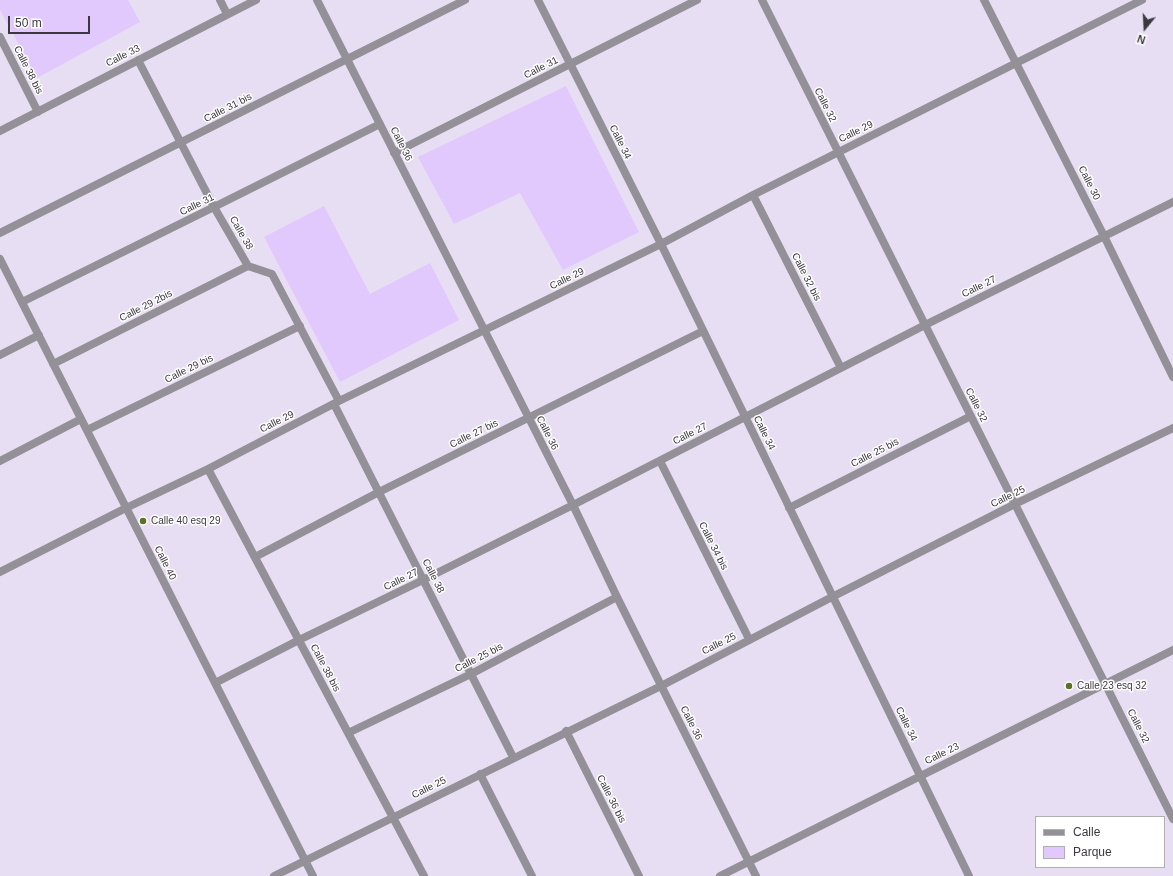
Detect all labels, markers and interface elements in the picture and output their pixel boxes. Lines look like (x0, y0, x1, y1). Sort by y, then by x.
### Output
scale bar (10, 8, 92, 34)
north arrow (1125, 8, 1165, 48)
text: 50 m (15, 16, 42, 30)
text: N (1136, 32, 1147, 46)
street label: Calle 33 (104, 42, 142, 70)
street label: Calle 38 bis (11, 44, 45, 96)
street label: Calle 31 (522, 54, 560, 82)
street label: Calle 32 (811, 86, 839, 124)
street label: Calle 31 bis (202, 91, 254, 125)
street label: Calle 29 (837, 119, 875, 145)
street label: Calle 34 (606, 123, 634, 161)
street label: Calle 36 (387, 125, 415, 163)
street label: Calle 30 (1075, 164, 1103, 202)
street label: Calle 31 (178, 192, 216, 218)
street label: Calle 38 (227, 214, 255, 252)
street label: Calle 32 bis (789, 251, 823, 303)
street label: Calle 29 (548, 266, 586, 292)
street label: Calle 27 (960, 274, 998, 300)
street label: Calle 29 2bis (118, 288, 174, 324)
street label: Calle 29 bis (163, 352, 215, 386)
street label: Calle 32 (962, 386, 990, 424)
street label: Calle 29 (258, 408, 296, 436)
street label: Calle 36 (533, 414, 561, 452)
street label: Calle 34 (751, 414, 777, 452)
street label: Calle 27 bis (448, 417, 500, 451)
street label: Calle 27 (671, 420, 709, 448)
street label: Calle 25 bis (849, 436, 901, 470)
street label: Calle 25 (989, 484, 1027, 510)
place label: Calle 40 esq 29 (151, 515, 220, 527)
marker: Calle 40 esq 29 (138, 516, 148, 526)
street label: Calle 34 bis (696, 520, 730, 572)
street label: Calle 40 (151, 544, 179, 582)
street label: Calle 38 (419, 557, 447, 595)
street label: Calle 27 (382, 567, 420, 593)
street label: Calle 25 (700, 630, 738, 658)
street label: Calle 25 bis (453, 641, 505, 675)
street label: Calle 38 bis (307, 642, 343, 694)
place label: Calle 23 esq 32 (1077, 680, 1146, 692)
marker: Calle 23 esq 32 (1064, 681, 1074, 691)
street label: Calle 36 (677, 704, 705, 742)
street label: Calle 34 (893, 705, 919, 743)
street label: Calle 32 (1124, 707, 1152, 745)
street label: Calle 23 (923, 741, 961, 767)
street label: Calle 36 bis (594, 773, 628, 825)
street label: Calle 25 (410, 775, 448, 801)
legend (1035, 816, 1165, 868)
text: Calle (1073, 825, 1100, 839)
text: Parque (1073, 845, 1112, 859)

